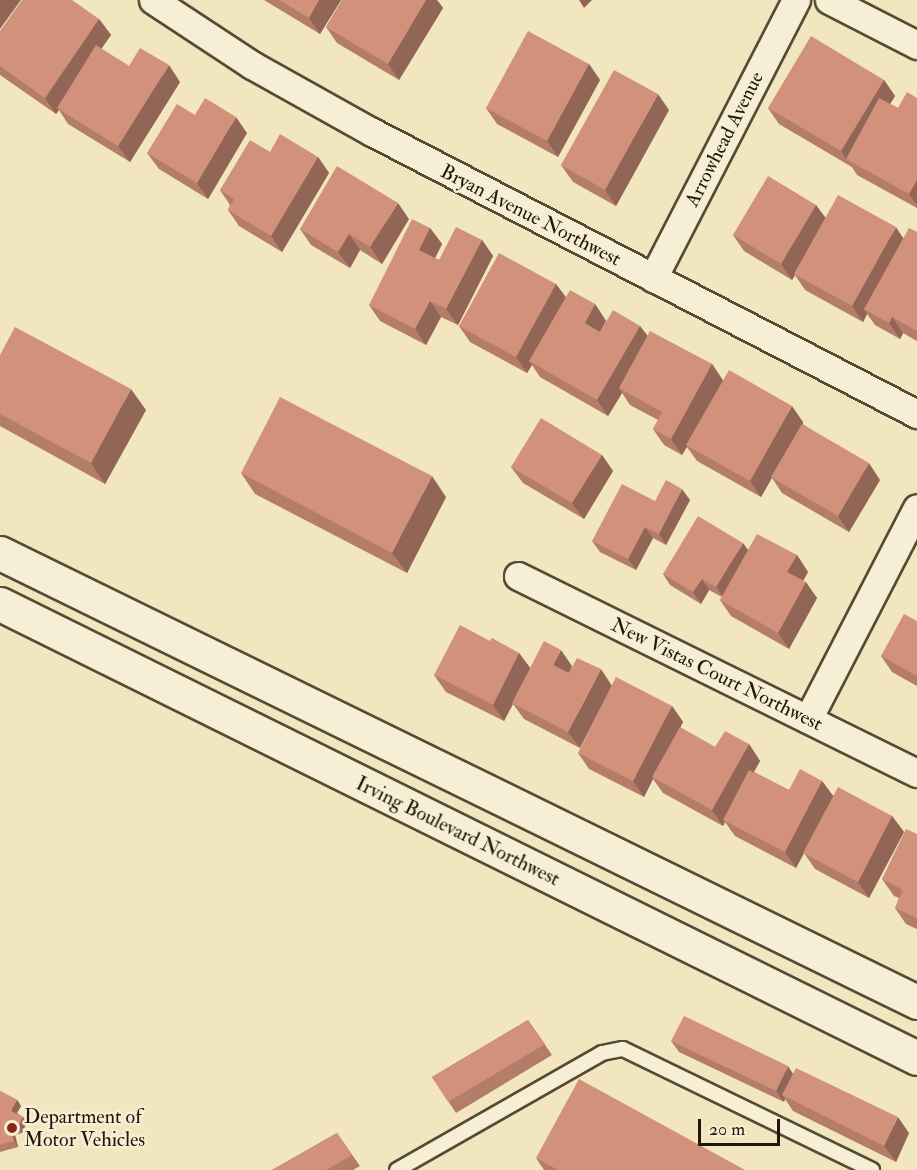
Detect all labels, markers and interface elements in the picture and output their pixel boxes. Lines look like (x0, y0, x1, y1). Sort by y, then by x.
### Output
street label: Arrowhead Avenue (680, 67, 768, 211)
street label: Bryan Avenue Northwest (437, 159, 625, 271)
street label: New Vistas Court Northwest (607, 612, 827, 736)
street label: Irving Boulevard Northwest (352, 771, 564, 891)
place label: Department of Motor Vehicles (24, 1104, 145, 1151)
scale bar (701, 1107, 784, 1145)
text: 20 m (709, 1118, 745, 1141)
marker: Department of Motor Vehicles (5, 1121, 19, 1135)

